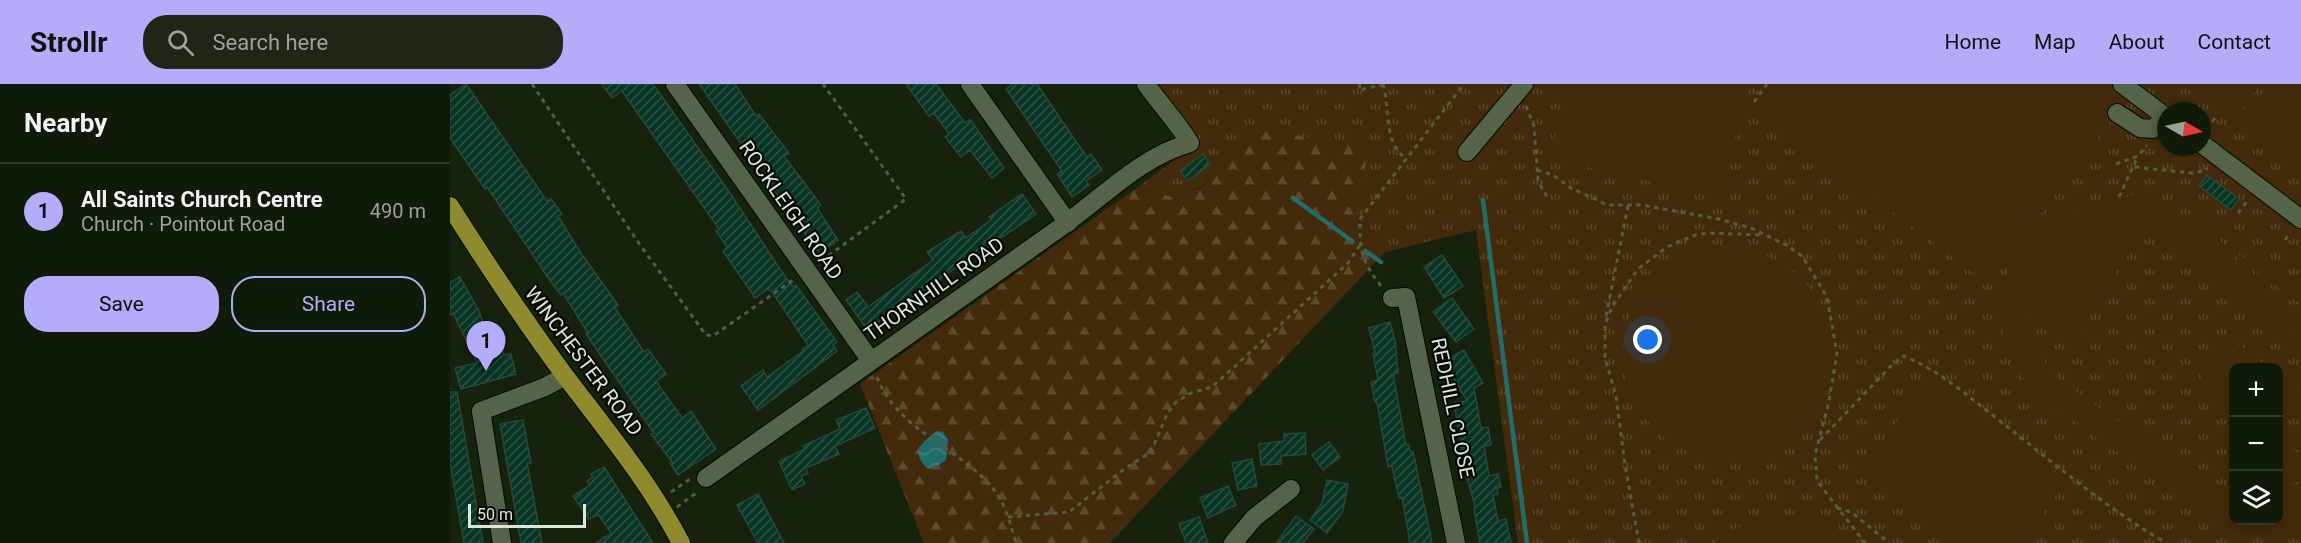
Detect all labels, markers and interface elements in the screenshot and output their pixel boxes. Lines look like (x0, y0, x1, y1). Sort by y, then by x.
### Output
search box (143, 15, 563, 69)
text: Strollr (30, 26, 107, 59)
icon: search (164, 26, 197, 59)
text: Search here (212, 30, 328, 55)
text: Home (1945, 30, 2001, 54)
text: Map (2034, 30, 2076, 54)
text: About (2109, 30, 2165, 54)
text: Contact (2198, 30, 2271, 54)
north arrow (2157, 102, 2211, 156)
text: Nearby (24, 108, 107, 138)
street label: ROCKLEIGH ROAD (734, 136, 848, 284)
text: All Saints Church Centre (81, 187, 323, 212)
text: 1 (38, 199, 49, 223)
text: 490 m (370, 199, 426, 223)
text: Church · Pointout Road (81, 212, 285, 236)
street label: THORNHILL ROAD (860, 232, 1008, 346)
button: Save (24, 276, 219, 332)
button: Share (231, 276, 426, 332)
street label: WINCHESTER ROAD (520, 282, 648, 440)
pin: 1 (466, 322, 506, 371)
your location (1633, 325, 1662, 354)
street label: REDHILL CLOSE (1426, 335, 1480, 481)
map controls (2229, 363, 2283, 525)
button: + (2229, 363, 2283, 417)
button: − (2229, 417, 2283, 471)
button: layers (2229, 471, 2283, 525)
scale bar (468, 501, 586, 528)
text: 50 m (477, 505, 513, 524)

